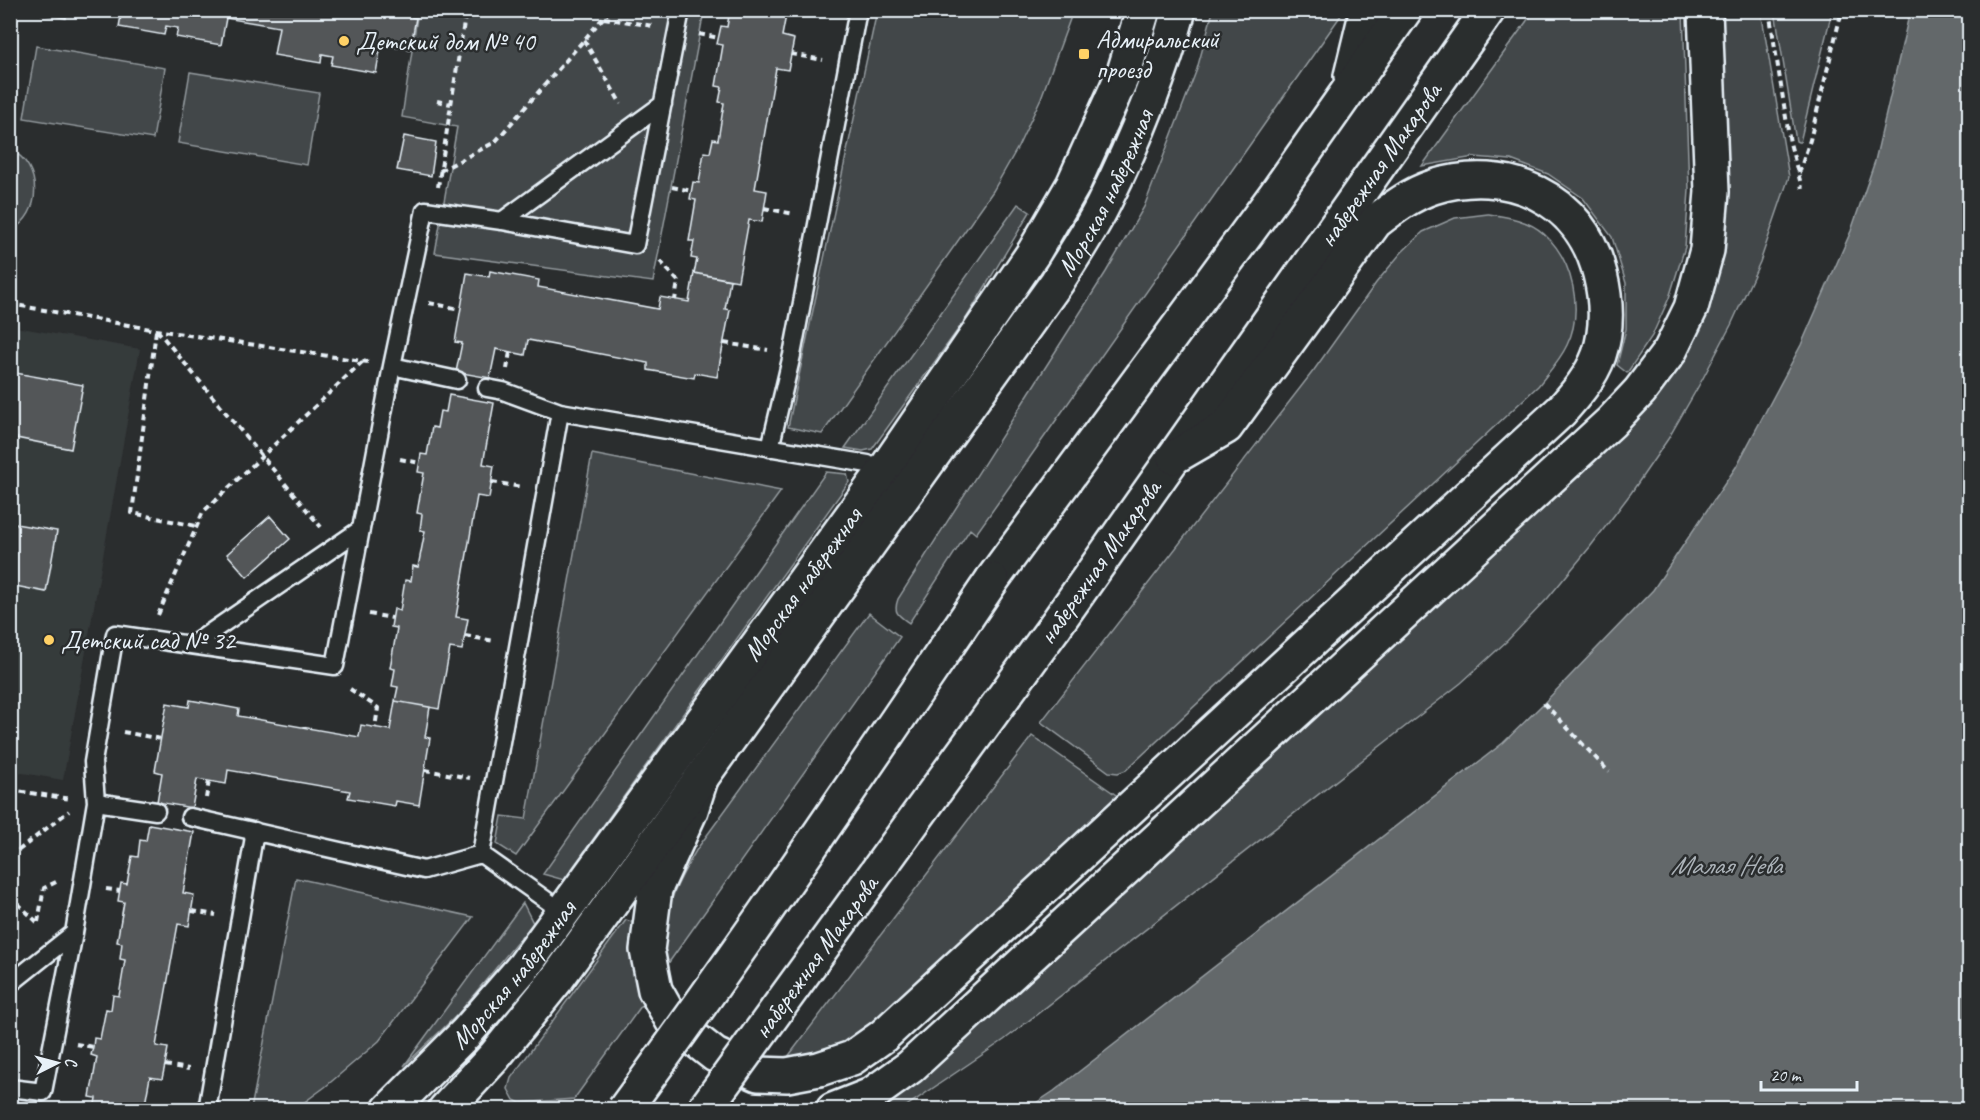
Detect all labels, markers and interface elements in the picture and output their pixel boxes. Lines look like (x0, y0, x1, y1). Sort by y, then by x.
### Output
place label: Адмиральский проезд (1096, 23, 1221, 86)
place label: Детский дом № 40 (356, 25, 537, 58)
marker: Детский дом № 40 (337, 34, 351, 48)
marker: Адмиральский проезд (1077, 47, 1091, 61)
street label: набережная Макарова (1311, 74, 1450, 254)
street label: Морская набережная (1049, 103, 1162, 282)
street label: набережная Макарова (1030, 472, 1170, 651)
street label: Морская набережная (736, 500, 870, 667)
place label: Детский сад № 32 (61, 624, 237, 657)
marker: Детский сад № 32 (42, 633, 56, 647)
water label: Малая Нева (1671, 848, 1784, 882)
street label: набережная Макарова (745, 867, 887, 1045)
street label: Морская набережная (444, 892, 584, 1056)
north arrow (27, 1033, 87, 1093)
scale bar (1761, 1054, 1857, 1092)
text: С (61, 1057, 82, 1069)
text: 20 m (1770, 1064, 1803, 1086)

